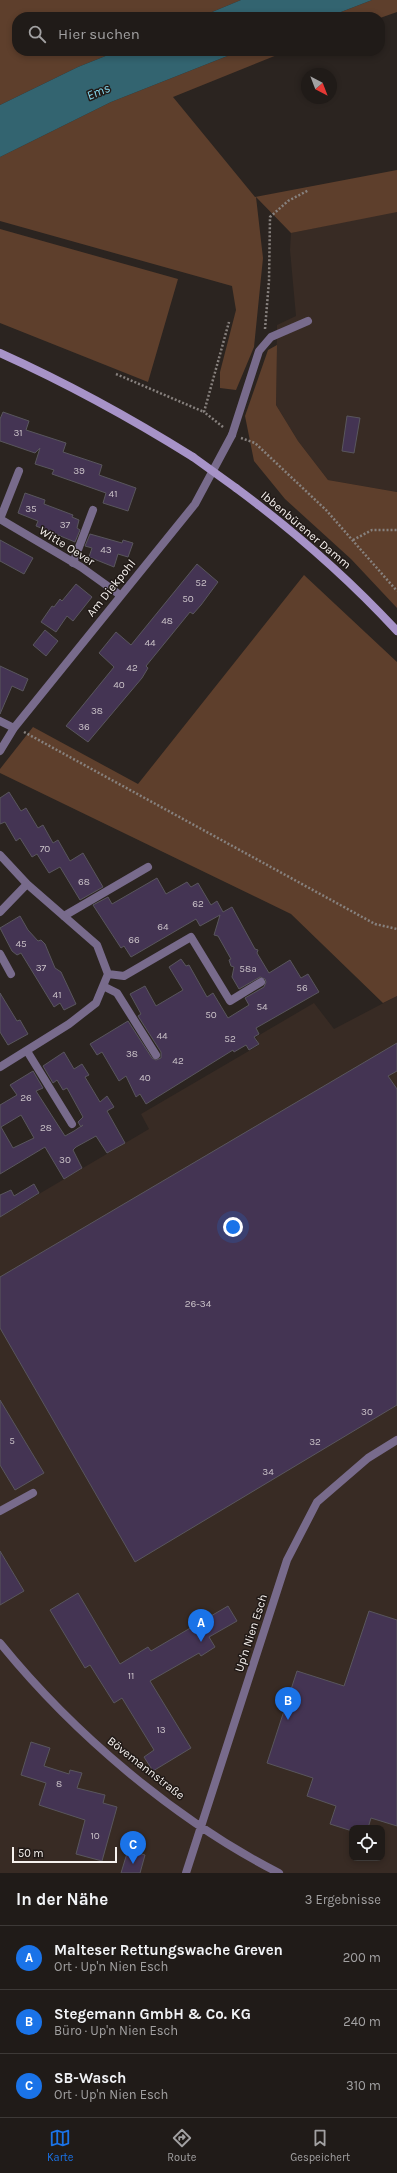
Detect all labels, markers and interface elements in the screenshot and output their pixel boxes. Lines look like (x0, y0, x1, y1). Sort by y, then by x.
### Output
search box (12, 12, 385, 56)
icon: search (26, 23, 48, 45)
text: Hier suchen (58, 25, 140, 43)
north arrow (301, 68, 337, 104)
water label: Ems (84, 80, 112, 103)
house number: 31 (13, 427, 23, 439)
house number: 39 (73, 465, 85, 477)
house number: 41 (109, 488, 117, 500)
street label: Ibbenbürener Damm (258, 488, 354, 572)
house number: 35 (25, 503, 37, 515)
house number: 37 (60, 519, 71, 531)
street label: Witte Oever (37, 523, 98, 569)
house number: 43 (100, 544, 112, 556)
street label: Am Diekpohl (84, 557, 138, 619)
house number: 52 (195, 577, 207, 589)
house number: 50 (182, 593, 194, 605)
house number: 48 (161, 615, 173, 627)
house number: 44 (144, 637, 156, 649)
house number: 42 (126, 662, 138, 674)
house number: 40 (113, 679, 125, 691)
house number: 38 (91, 705, 103, 717)
house number: 36 (78, 721, 90, 733)
house number: 70 (40, 843, 50, 855)
house number: 68 (78, 876, 90, 888)
house number: 62 (192, 898, 204, 910)
house number: 64 (157, 921, 169, 933)
house number: 66 (128, 934, 140, 946)
house number: 45 (15, 938, 27, 950)
house number: 37 (36, 962, 47, 974)
house number: 58a (239, 963, 257, 975)
house number: 56 (296, 982, 308, 994)
house number: 41 (53, 989, 61, 1001)
house number: 54 (256, 1001, 268, 1013)
house number: 50 (205, 1009, 217, 1021)
house number: 44 (156, 1030, 168, 1042)
house number: 52 (224, 1033, 236, 1045)
house number: 38 (126, 1048, 138, 1060)
house number: 42 (172, 1055, 184, 1067)
house number: 40 (139, 1072, 151, 1084)
house number: 26 (20, 1092, 32, 1104)
house number: 28 (40, 1122, 52, 1134)
house number: 30 (59, 1154, 71, 1166)
your location (223, 1217, 243, 1237)
house number: 26-34 (185, 1298, 212, 1310)
house number: 30 (361, 1406, 373, 1418)
house number: 5 (9, 1435, 15, 1447)
house number: 32 (309, 1436, 321, 1448)
house number: 34 (262, 1466, 274, 1478)
street label: Up'n Nien Esch (232, 1592, 270, 1674)
pin: A (188, 1609, 214, 1642)
house number: 11 (128, 1670, 134, 1682)
pin: B (275, 1687, 301, 1720)
house number: 13 (156, 1724, 166, 1736)
street label: Bövemannstraße (105, 1734, 187, 1802)
house number: 8 (56, 1778, 62, 1790)
map controls (349, 1825, 385, 1861)
button: locate (349, 1825, 385, 1861)
house number: 10 (90, 1830, 100, 1842)
pin: C (120, 1831, 146, 1864)
scale bar (12, 1845, 117, 1864)
text: 50 m (18, 1847, 44, 1860)
text: In der Nähe (16, 1889, 108, 1909)
text: 3 Ergebnisse (305, 1892, 381, 1907)
text: Malteser Rettungswache Greven (54, 1941, 283, 1959)
text: A (25, 1950, 33, 1965)
text: 200 m (343, 1950, 381, 1965)
text: Ort · Up'n Nien Esch (54, 1959, 168, 1974)
text: Stegemann GmbH & Co. KG (54, 2005, 251, 2023)
text: B (25, 2014, 33, 2029)
text: 240 m (343, 2014, 381, 2029)
text: Büro · Up'n Nien Esch (54, 2023, 178, 2038)
text: SB-Wasch (54, 2069, 126, 2087)
text: C (25, 2078, 33, 2093)
text: 310 m (346, 2078, 381, 2093)
text: Ort · Up'n Nien Esch (54, 2087, 168, 2102)
tab: Karte (47, 2127, 73, 2164)
tab: Route (167, 2127, 196, 2164)
tab: Gespeichert (290, 2127, 350, 2164)

